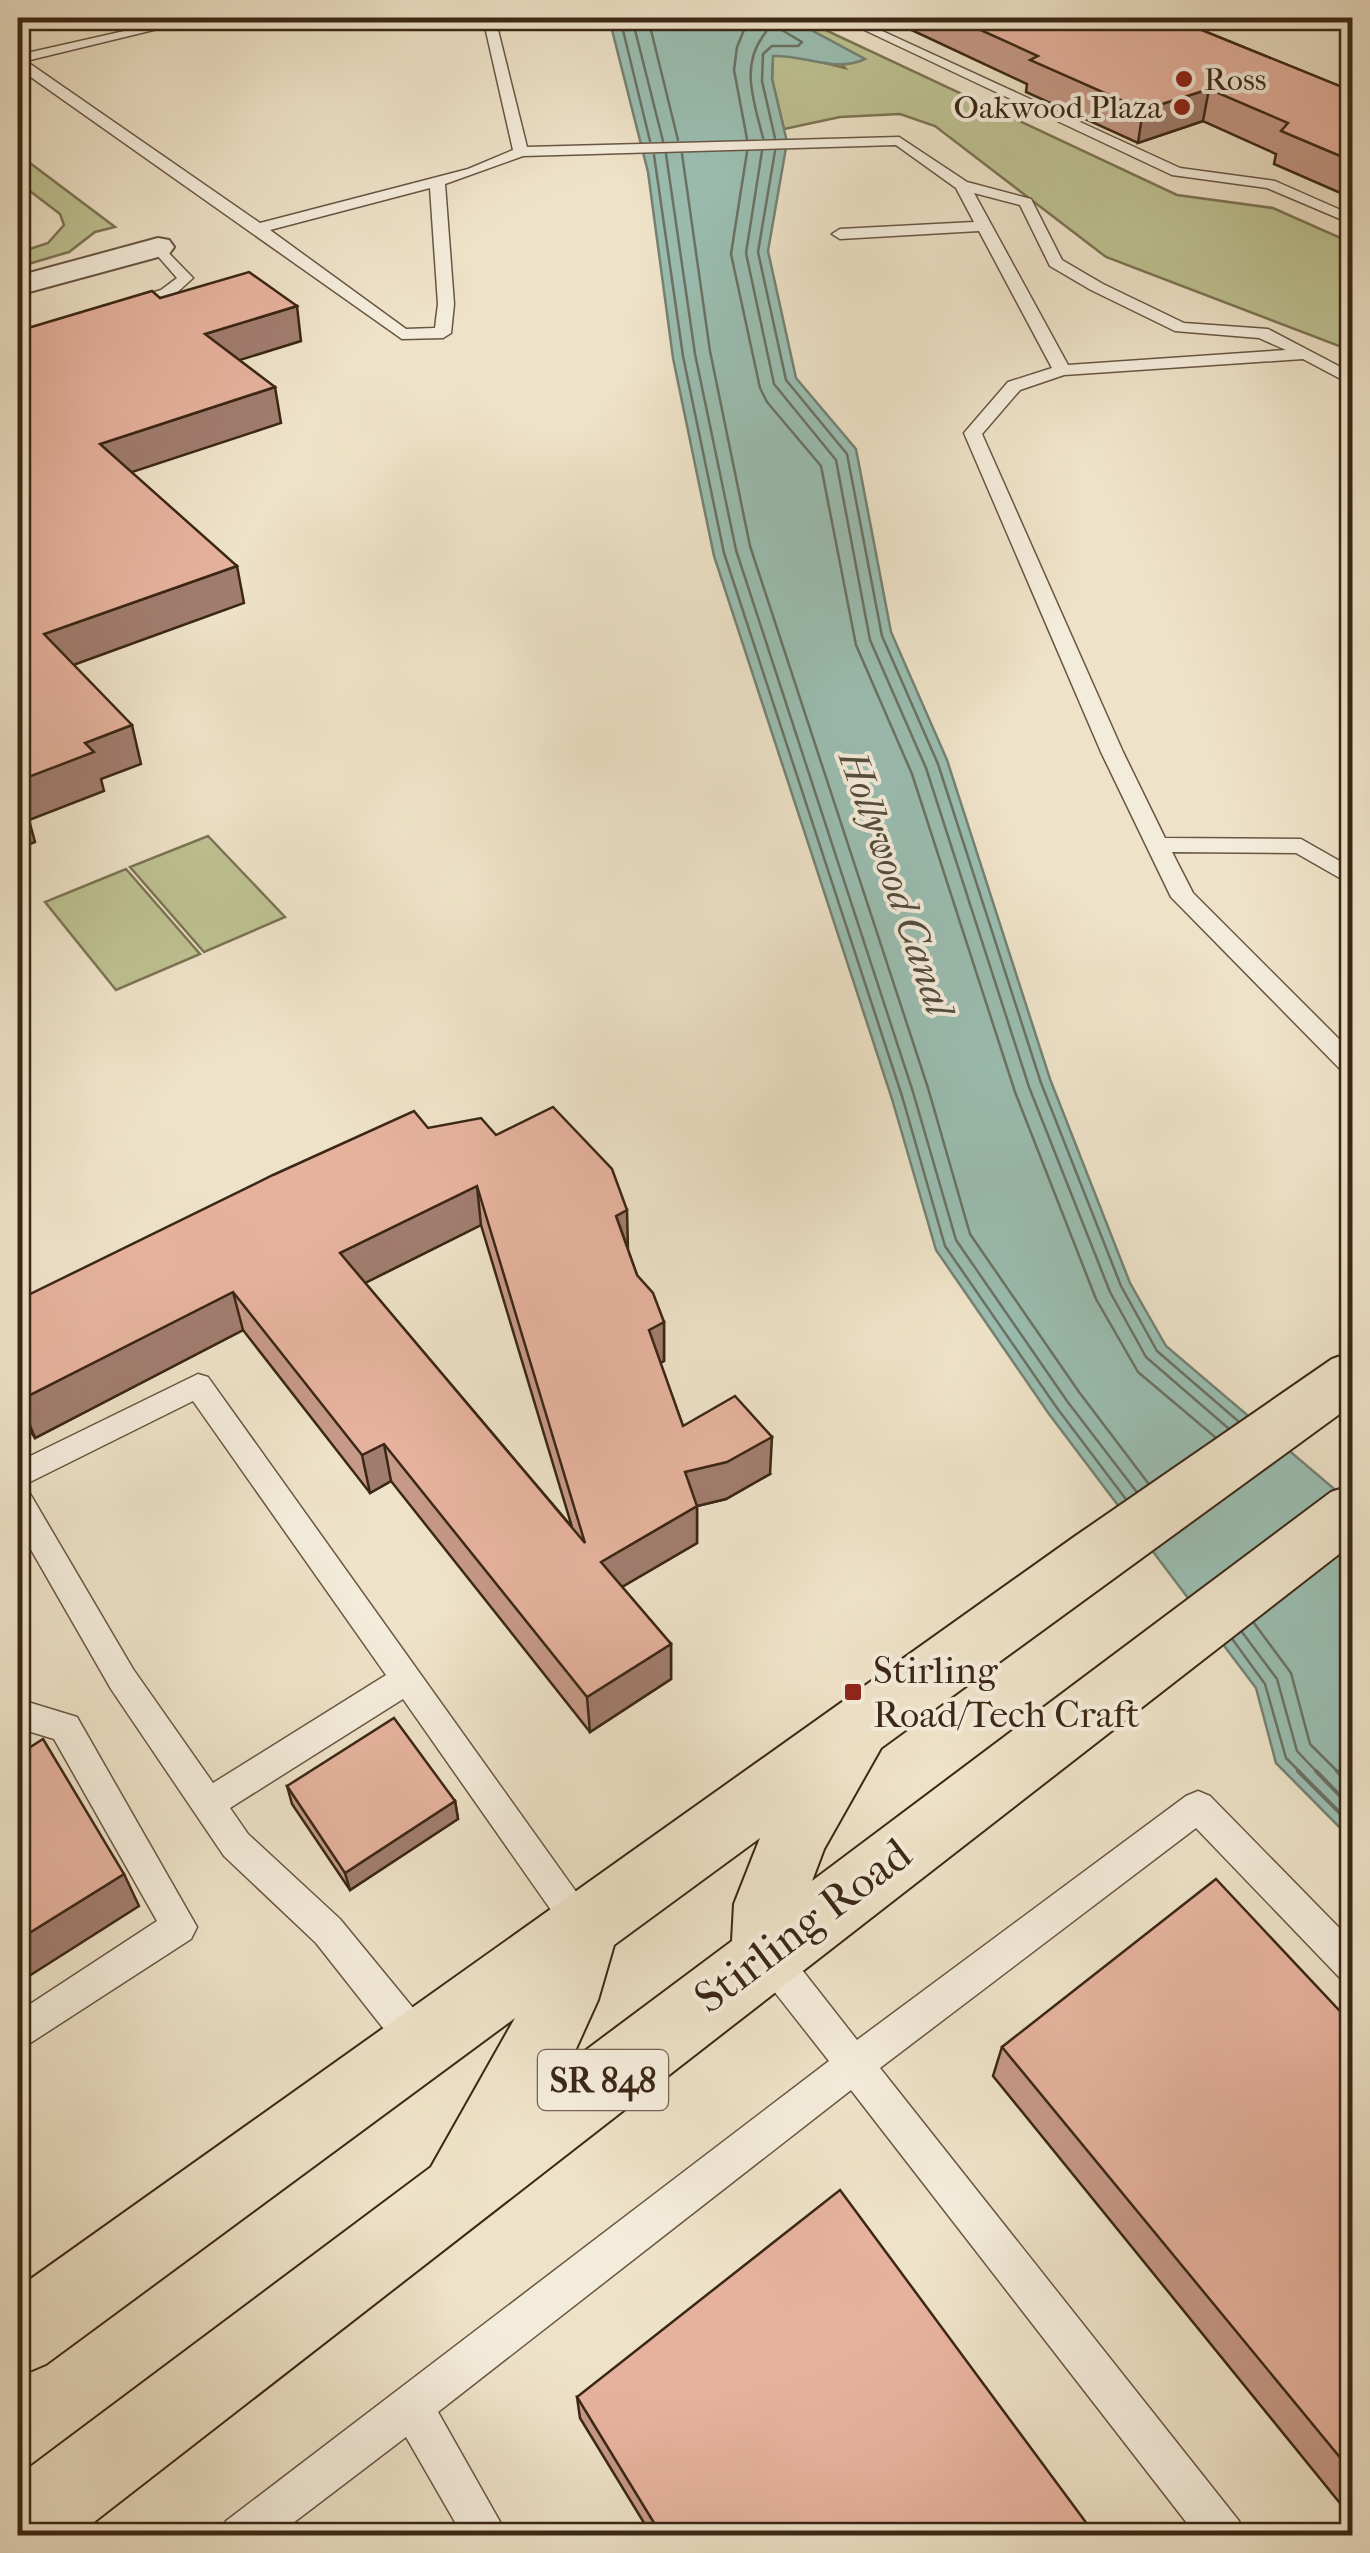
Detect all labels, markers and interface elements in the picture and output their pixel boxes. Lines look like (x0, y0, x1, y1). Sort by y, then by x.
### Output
place label: Ross (1204, 61, 1267, 98)
marker: Ross (1173, 68, 1195, 90)
place label: Oakwood Plaza (954, 89, 1163, 126)
marker: Oakwood Plaza (1171, 96, 1193, 118)
water label: Hollywood Canal (829, 743, 964, 1025)
place label: Stirling Road/Tech Craft (873, 1648, 1140, 1737)
marker: Stirling Road/Tech Craft (842, 1681, 864, 1703)
street label: Stirling Road (684, 1827, 922, 2025)
road number: SR 848 (538, 2050, 668, 2110)

